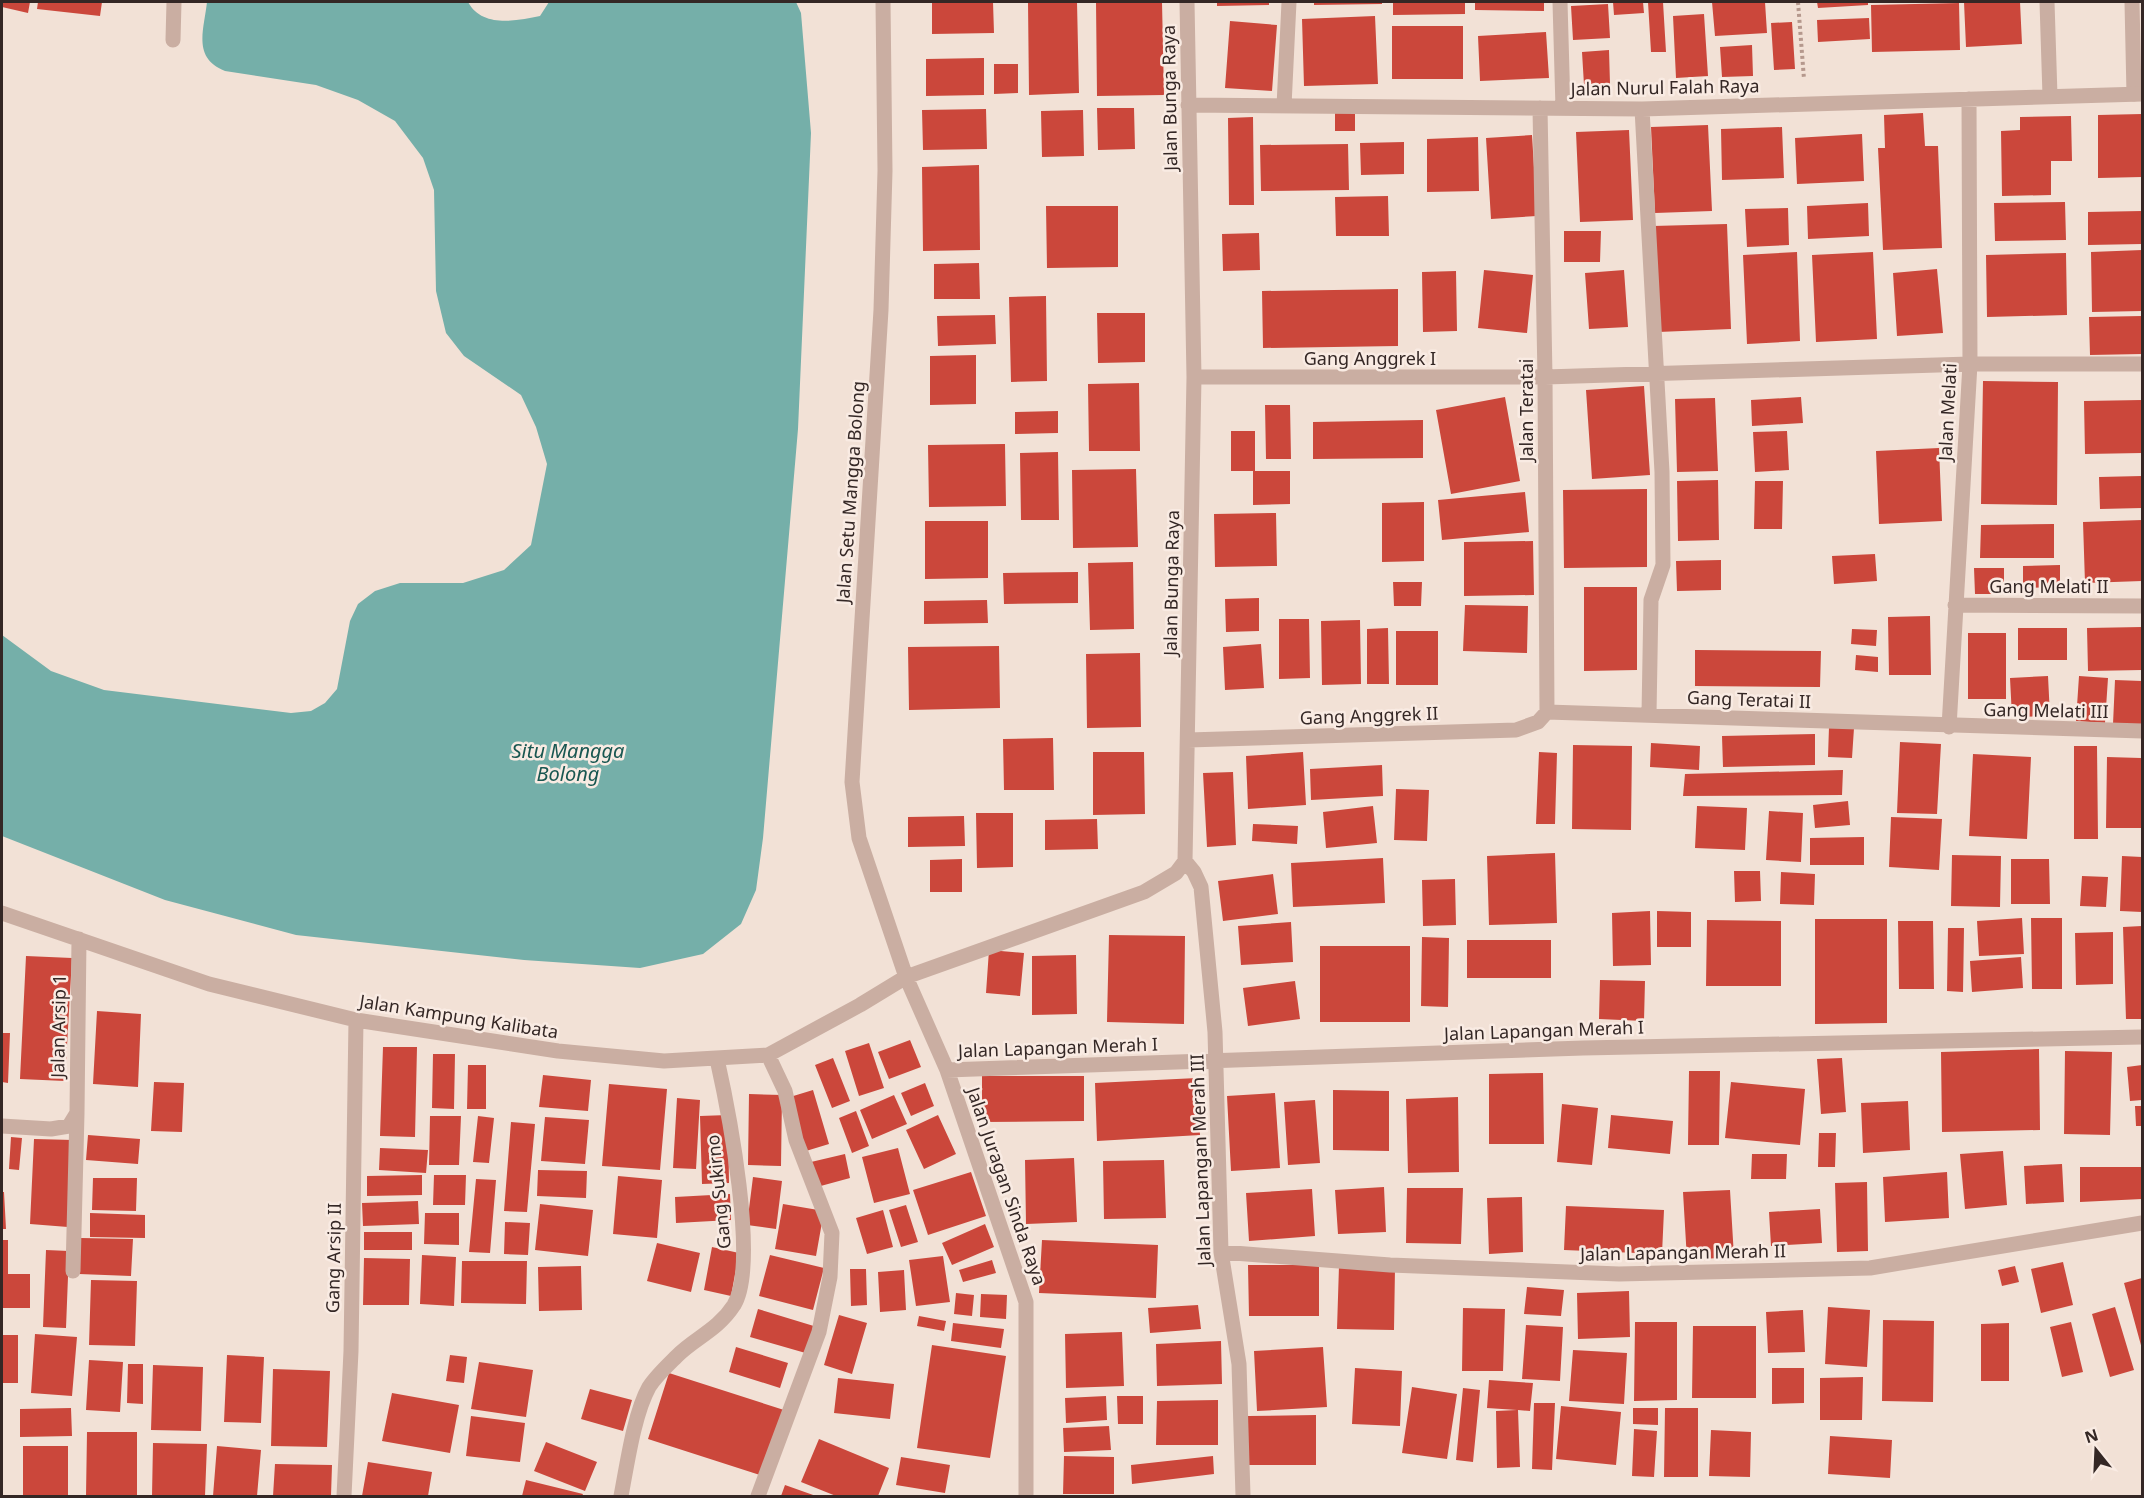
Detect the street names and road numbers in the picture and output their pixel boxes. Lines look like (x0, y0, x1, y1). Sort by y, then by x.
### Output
street label: Jalan Bunga Raya (1156, 25, 1182, 173)
street label: Jalan Nurul Falah Raya (1568, 73, 1760, 101)
street label: Gang Anggrek I (1304, 346, 1436, 370)
street label: Jalan Teratai (1514, 359, 1538, 463)
street label: Jalan Melati (1932, 362, 1962, 464)
street label: Jalan Setu Mangga Bolong (830, 380, 870, 606)
street label: Jalan Bunga Raya (1158, 510, 1184, 658)
street label: Gang Melati II (1989, 574, 2109, 598)
street label: Gang Teratai II (1686, 685, 1812, 713)
street label: Gang Melati III (1983, 697, 2109, 723)
street label: Gang Anggrek II (1299, 701, 1439, 729)
street label: Jalan Arsip 1 (45, 974, 71, 1080)
street label: Jalan Kampung Kalibata (356, 988, 560, 1044)
street label: Jalan Lapangan Merah I (1442, 1015, 1644, 1046)
street label: Jalan Lapangan Merah I (956, 1032, 1158, 1063)
street label: Jalan Lapangan Merah III (1184, 1054, 1216, 1268)
street label: Jalan Juragan Sinda Raya (961, 1082, 1052, 1288)
street label: Gang Sukirno (700, 1134, 736, 1250)
street label: Gang Arsip II (320, 1203, 346, 1313)
street label: Jalan Lapangan Merah II (1578, 1238, 1786, 1266)

